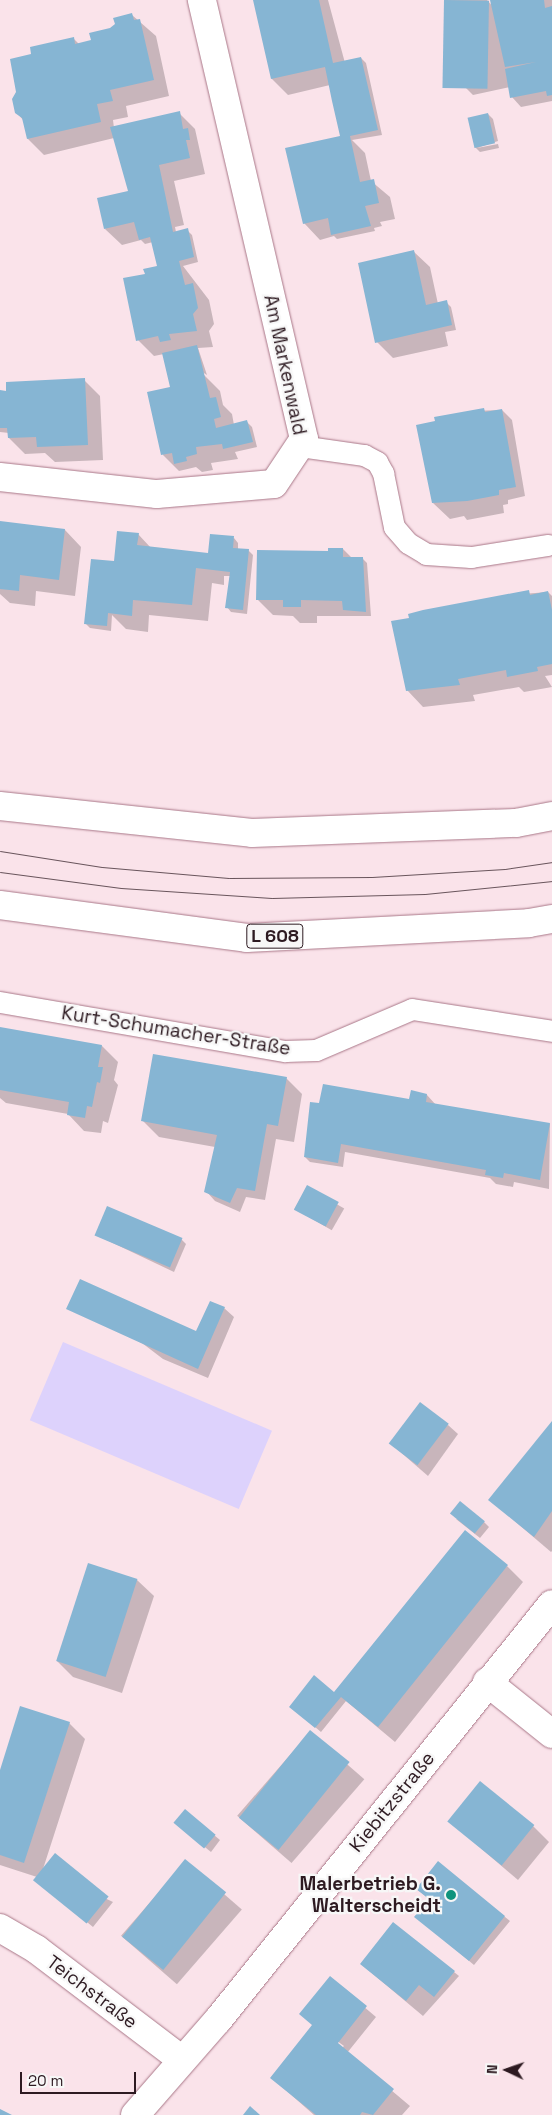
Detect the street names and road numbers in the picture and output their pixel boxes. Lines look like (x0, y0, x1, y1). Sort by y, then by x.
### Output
street label: Am Markenwald (259, 293, 311, 437)
road number: L 608 (245, 920, 305, 951)
street label: Kurt-Schumacher-Straße (60, 1002, 292, 1060)
street label: Kiebitzstraße (345, 1747, 439, 1857)
street label: Teichstraße (42, 1951, 142, 2033)

